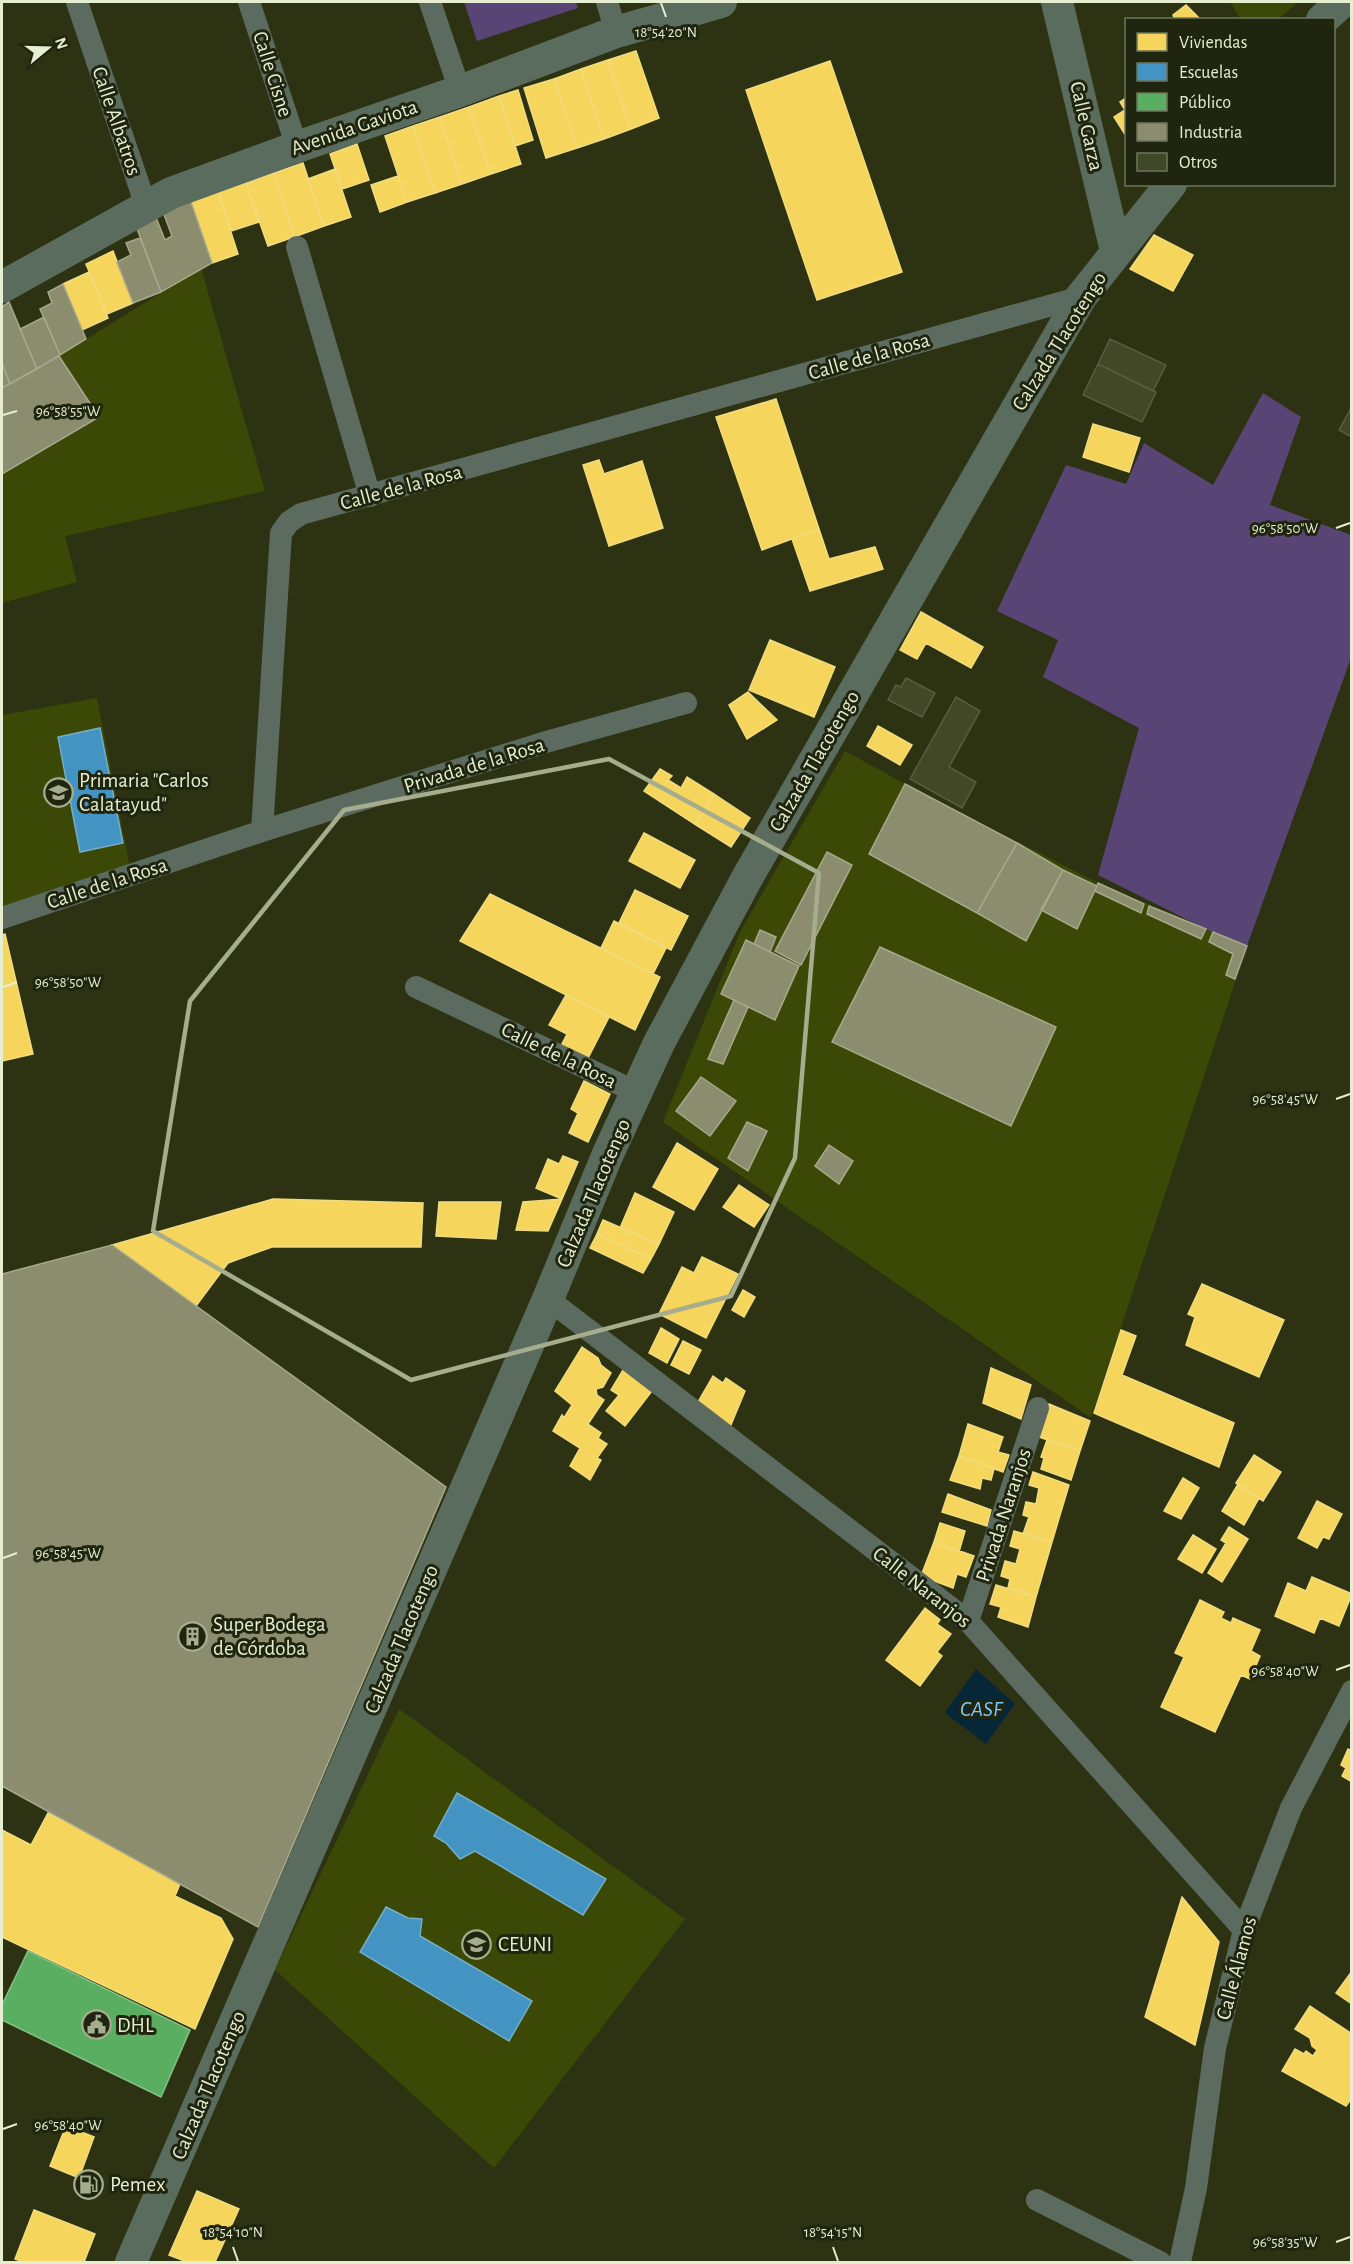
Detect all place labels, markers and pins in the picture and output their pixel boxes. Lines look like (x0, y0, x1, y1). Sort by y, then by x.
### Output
place label: Primaria "Carlos Calatayud" (79, 770, 209, 815)
school or university icon: Primaria "Carlos Calatayud" (42, 776, 74, 808)
place label: Super Bodega de Córdoba (213, 1614, 326, 1659)
building icon: Super Bodega de Córdoba (176, 1620, 208, 1652)
school or university icon: CEUNI (461, 1928, 493, 1960)
place label: CEUNI (498, 1934, 552, 1955)
public building icon: DHL (80, 2009, 112, 2041)
place label: DHL (117, 2015, 154, 2036)
fuel station icon: Pemex (73, 2168, 105, 2200)
place label: Pemex (110, 2174, 165, 2195)

